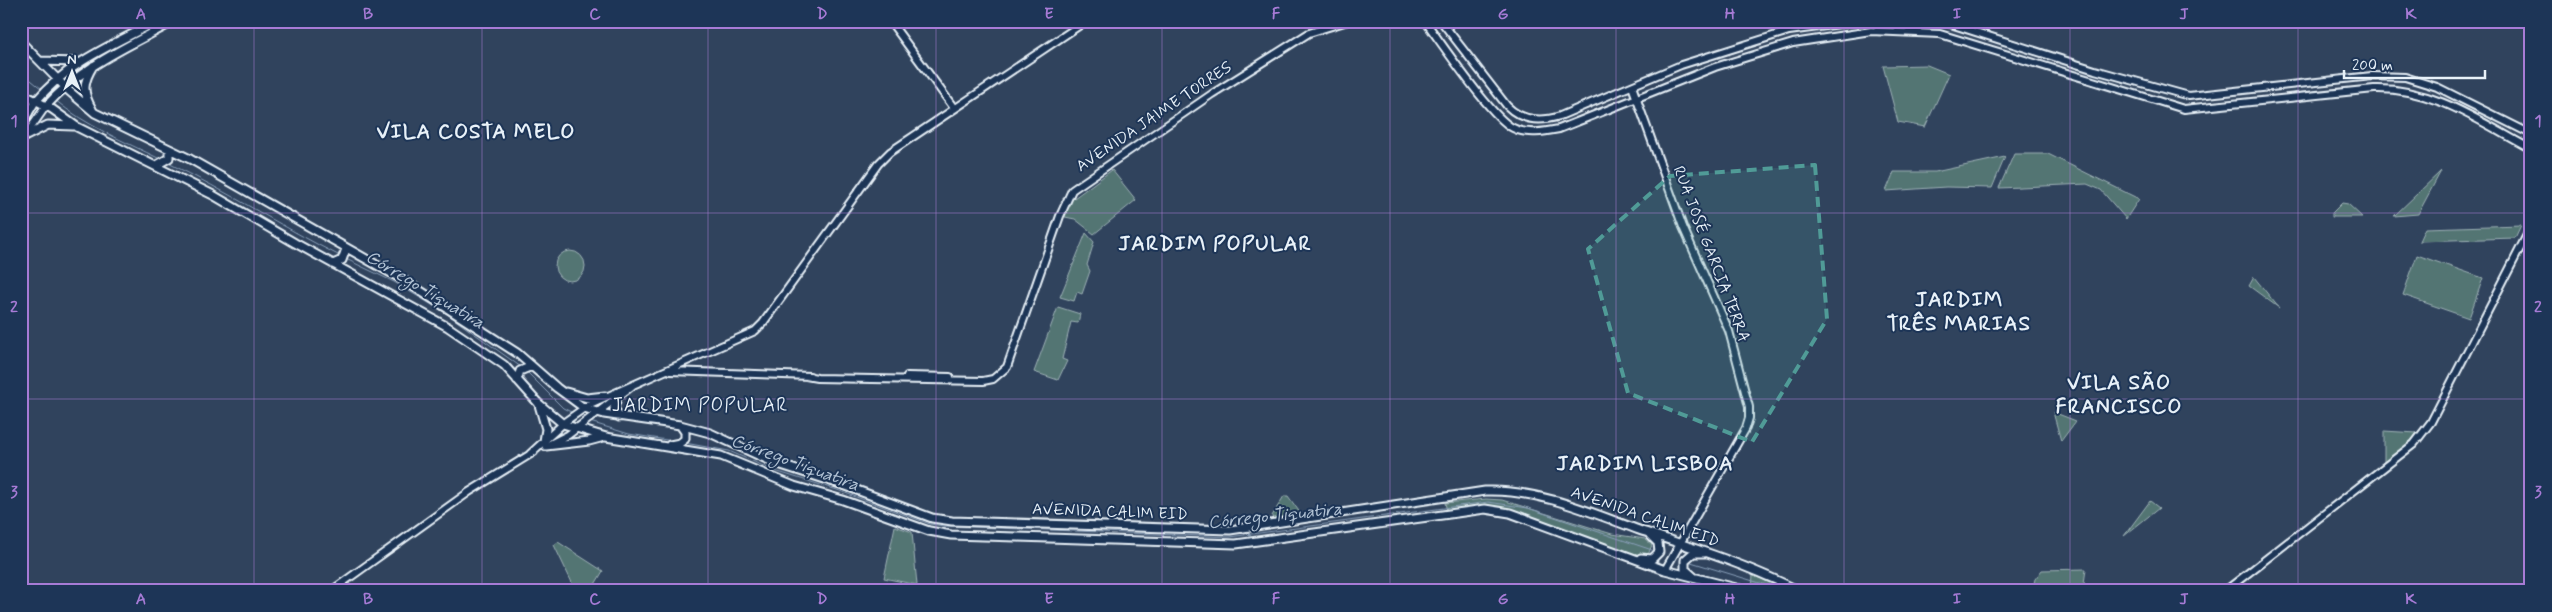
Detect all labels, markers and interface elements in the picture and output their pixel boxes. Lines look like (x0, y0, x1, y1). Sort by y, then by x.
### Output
text: A (136, 4, 146, 25)
text: B (363, 4, 373, 25)
text: C (589, 4, 601, 25)
text: D (816, 4, 828, 25)
text: E (1044, 4, 1054, 25)
text: F (1272, 4, 1281, 25)
text: G (1498, 4, 1509, 25)
text: H (1725, 4, 1736, 25)
text: I (1953, 4, 1962, 25)
text: J (2179, 4, 2189, 25)
text: K (2405, 4, 2417, 25)
north arrow (48, 48, 98, 98)
scale bar (2344, 48, 2486, 80)
text: N (67, 51, 77, 69)
text: 200 m (2352, 56, 2393, 76)
street label: AVENIDA JAIME TORRES (1072, 57, 1236, 177)
text: 1 (10, 111, 18, 132)
text: 1 (2534, 111, 2542, 132)
district label: VILA COSTA MELO (376, 118, 576, 146)
street label: RUA JOSÉ GARCIA TERRA (1668, 163, 1754, 345)
district label: JARDIM POPULAR (1118, 230, 1312, 258)
water label: Córrego Tiquatira (360, 245, 489, 337)
district label: JARDIM TRÊS MARIAS (1887, 286, 2031, 338)
text: 2 (10, 297, 18, 318)
text: 2 (2534, 297, 2542, 318)
district label: VILA SÃO FRANCISCO (2056, 369, 2182, 421)
district label: JARDIM POPULAR (612, 393, 788, 418)
water label: Córrego Tiquatira (727, 429, 862, 499)
district label: JARDIM LISBOA (1556, 450, 1734, 478)
text: 3 (10, 482, 18, 503)
street label: AVENIDA CALIM EID (1568, 482, 1722, 552)
text: 3 (2534, 482, 2542, 503)
water label: Córrego Tiquatira (1207, 497, 1343, 537)
street label: AVENIDA CALIM EID (1032, 499, 1188, 525)
text: A (136, 589, 146, 610)
text: B (363, 589, 373, 610)
text: C (589, 589, 601, 610)
text: D (816, 589, 828, 610)
text: E (1044, 589, 1054, 610)
text: F (1272, 589, 1281, 610)
text: G (1498, 589, 1509, 610)
text: H (1725, 589, 1736, 610)
text: I (1953, 589, 1962, 610)
text: J (2179, 589, 2189, 610)
text: K (2405, 589, 2417, 610)

